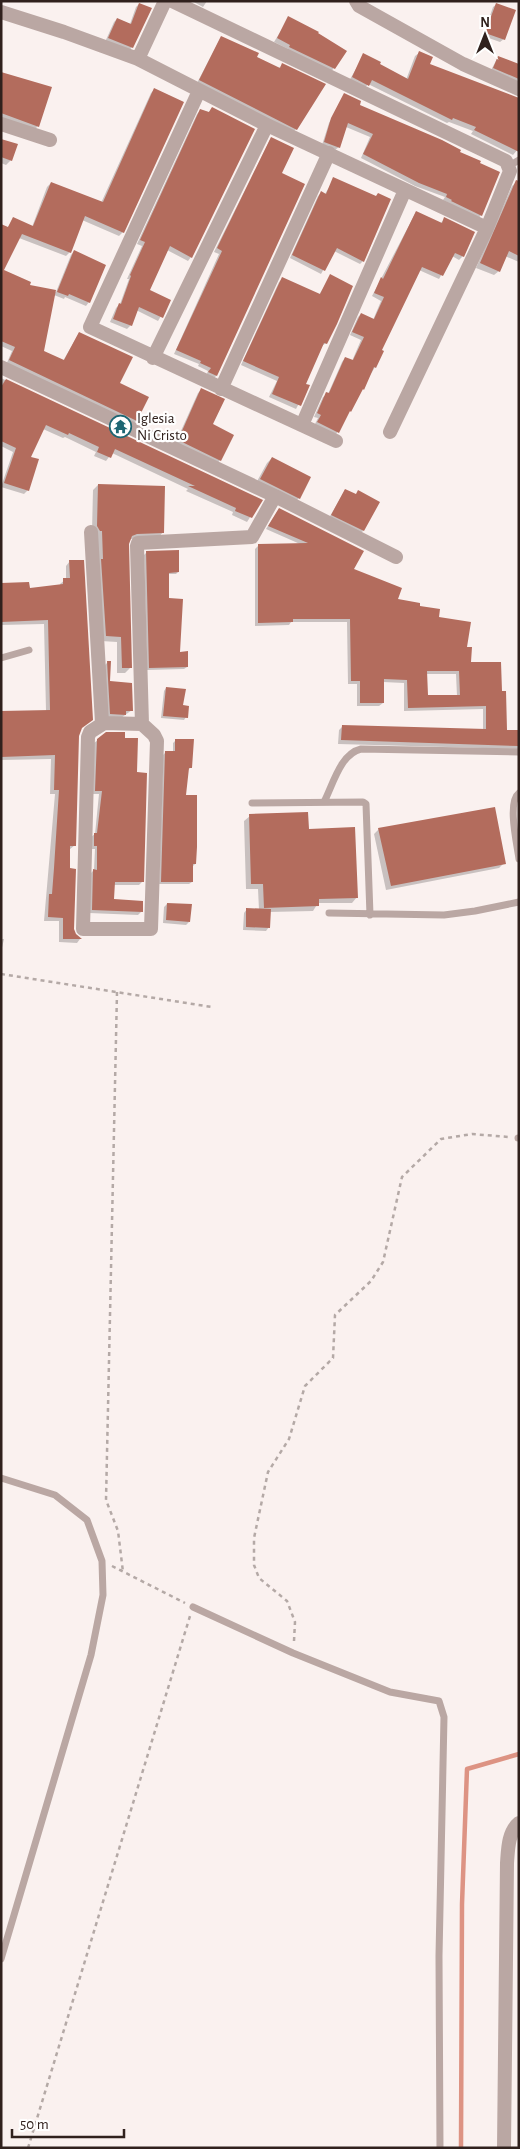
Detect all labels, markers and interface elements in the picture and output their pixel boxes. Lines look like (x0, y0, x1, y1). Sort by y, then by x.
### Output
north arrow (460, 10, 510, 60)
text: N (480, 16, 490, 30)
place label: Iglesia Ni Cristo (137, 411, 187, 443)
temple icon: Iglesia Ni Cristo (109, 415, 133, 439)
scale bar (12, 2106, 125, 2138)
text: 50 m (20, 2117, 49, 2132)

